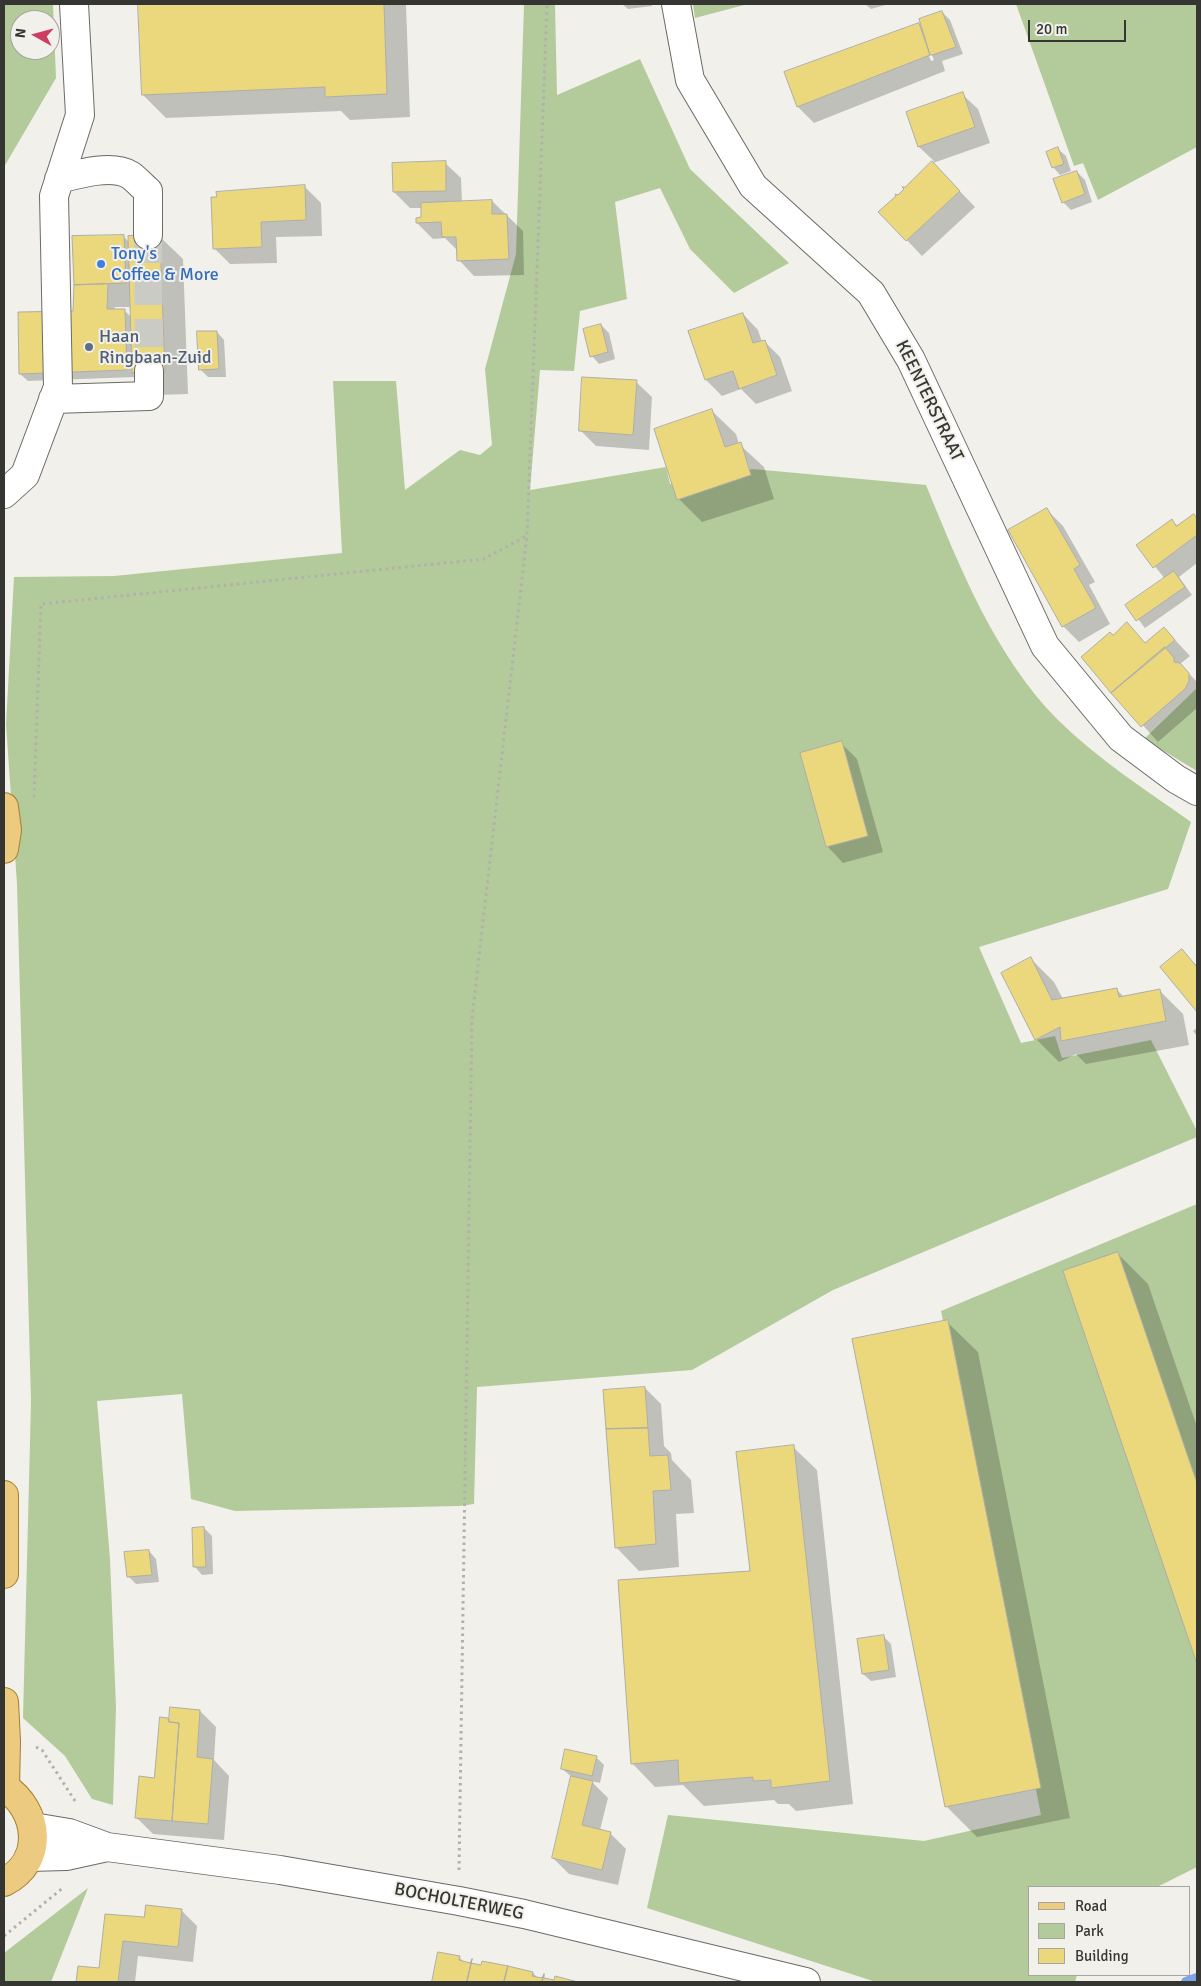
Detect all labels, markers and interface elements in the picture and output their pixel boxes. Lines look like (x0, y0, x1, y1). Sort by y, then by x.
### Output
north arrow (10, 10, 60, 60)
scale bar (1031, 10, 1128, 42)
text: 20 m (1036, 20, 1067, 38)
text: N (12, 27, 30, 39)
place label: Tony's Coffee & More (111, 243, 219, 286)
marker: Tony's Coffee & More (95, 258, 107, 270)
place label: Haan Ringbaan-Zuid (99, 326, 211, 368)
street label: KEENTERSTRAAT (890, 337, 968, 465)
marker: Haan Ringbaan-Zuid (83, 341, 95, 353)
street label: BOCHOLTERWEG (392, 1879, 526, 1925)
legend (1028, 1886, 1191, 1976)
text: Road (1075, 1897, 1107, 1915)
text: Park (1075, 1922, 1104, 1940)
text: Building (1075, 1947, 1129, 1965)

